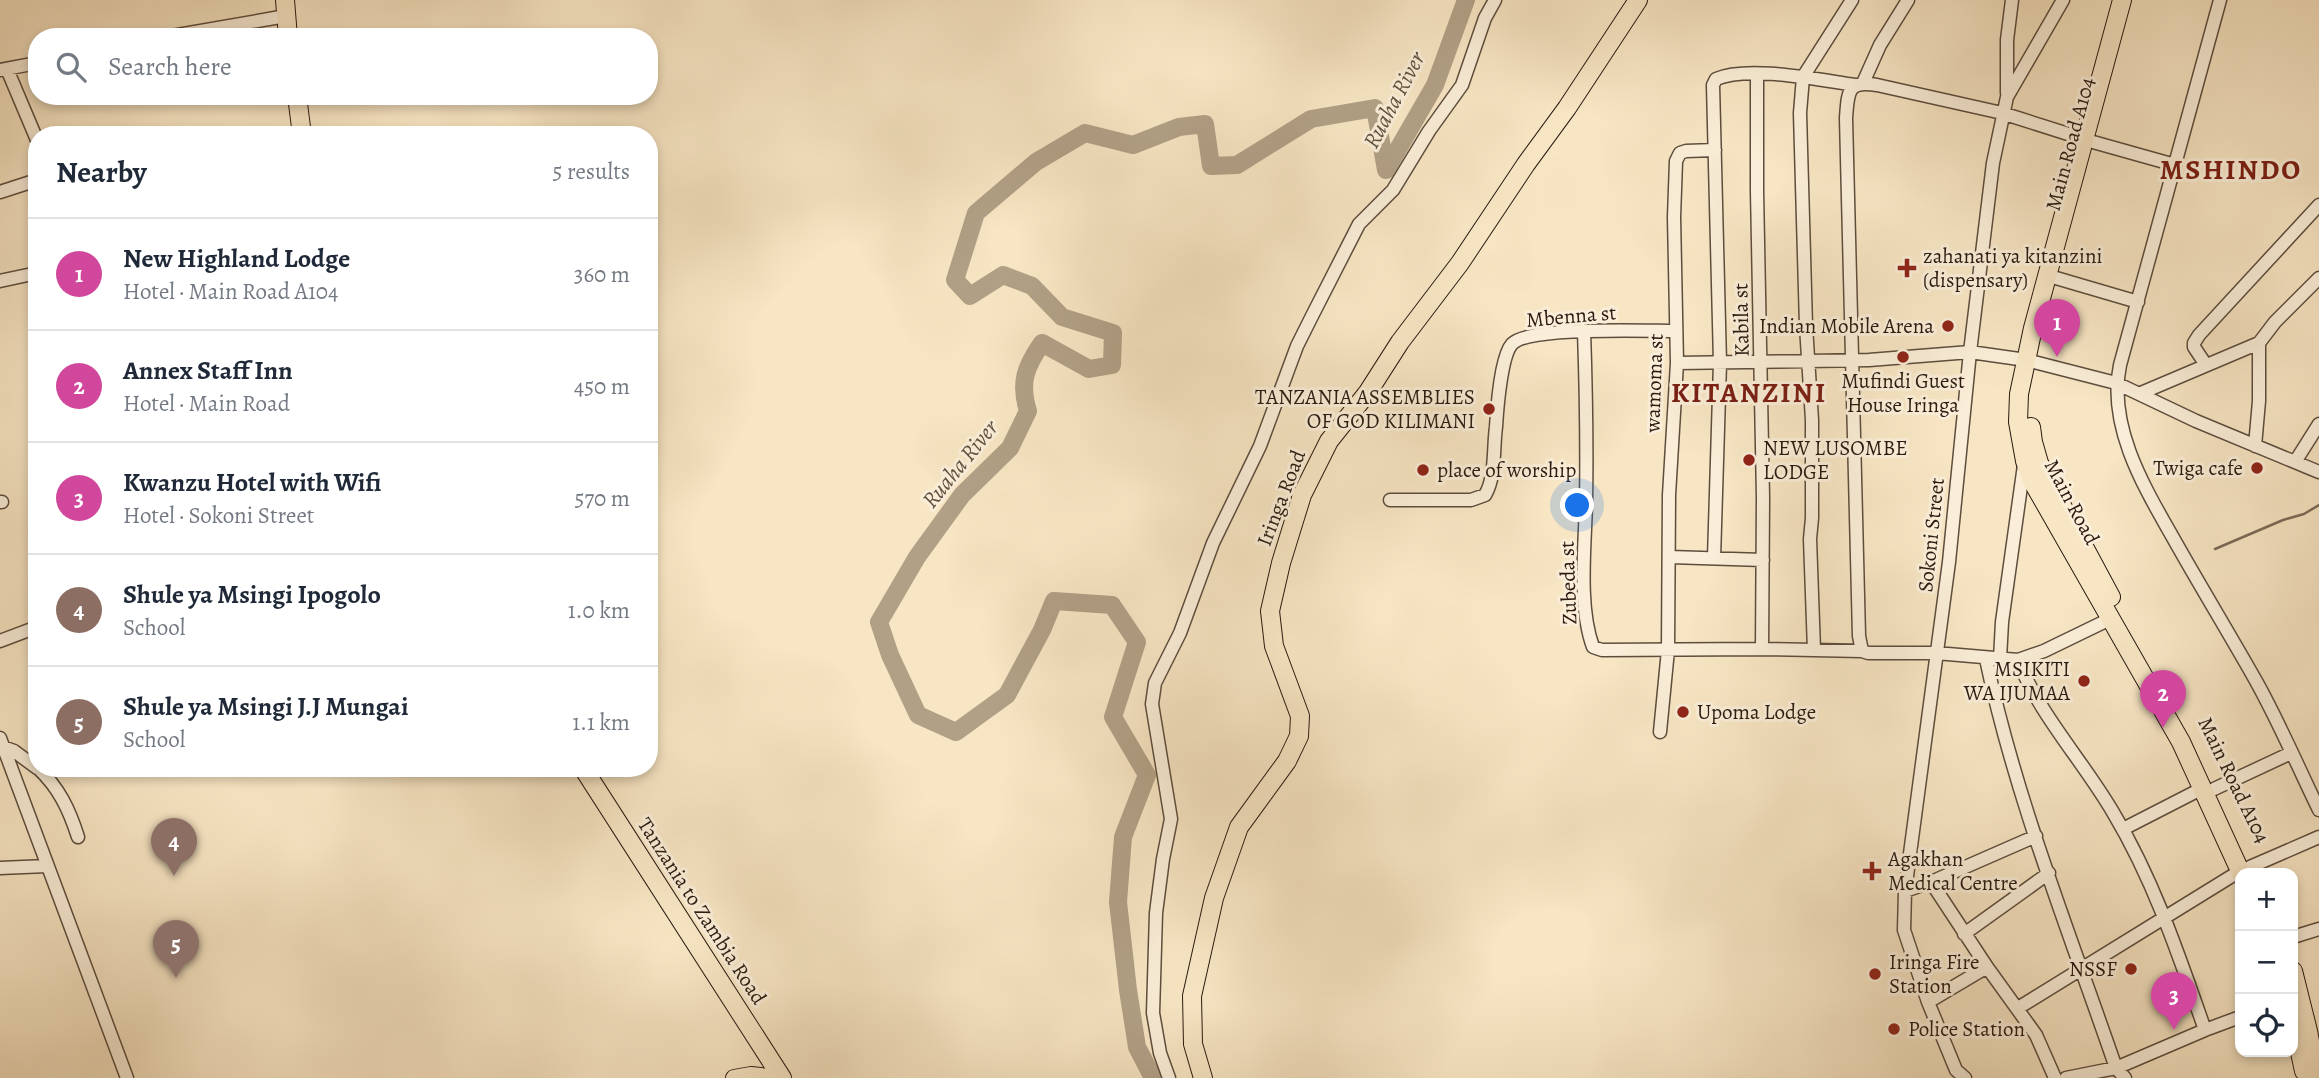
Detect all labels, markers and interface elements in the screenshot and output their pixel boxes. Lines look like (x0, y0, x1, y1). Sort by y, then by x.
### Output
search box (28, 28, 658, 105)
water label: Ruaha River (1356, 45, 1433, 154)
icon: search (52, 48, 90, 86)
text: Search here (108, 49, 232, 84)
street label: Main Road A104 (2039, 74, 2101, 214)
district label: MSHINDO (2160, 151, 2302, 189)
text: Nearby (56, 152, 147, 192)
text: 5 results (553, 156, 630, 187)
text: New Highland Lodge (123, 241, 350, 276)
place label: zahanati ya kitanzini (dispensary) (1923, 242, 2102, 294)
marker: zahanati ya kitanzini (dispensary) (1897, 258, 1917, 278)
text: 1 (75, 259, 83, 290)
text: 360 m (574, 259, 630, 290)
text: Hotel · Main Road A104 (123, 276, 339, 307)
street label: Kabila st (1726, 283, 1756, 357)
street label: Mbenna st (1525, 298, 1617, 334)
pin: 1 (2034, 299, 2080, 357)
place label: Indian Mobile Arena (1759, 312, 1934, 340)
marker: Indian Mobile Arena (1940, 318, 1956, 334)
street label: wamoma st (1638, 333, 1670, 434)
marker: Mufindi Guest House Iringa (1895, 349, 1911, 365)
text: Annex Staff Inn (123, 353, 293, 388)
place label: Mufindi Guest House Iringa (1841, 367, 1965, 419)
text: 2 (73, 371, 85, 402)
text: 450 m (574, 371, 630, 402)
district label: KITANZINI (1671, 374, 1827, 412)
place label: TANZANIA ASSEMBLIES OF GOD KILIMANI (1255, 383, 1475, 435)
text: Hotel · Main Road (123, 388, 290, 419)
marker: TANZANIA ASSEMBLIES OF GOD KILIMANI (1481, 401, 1497, 417)
water label: Ruaha River (915, 413, 1006, 515)
place label: NEW LUSOMBE LODGE (1763, 434, 1908, 486)
street label: Iringa Road (1250, 445, 1312, 550)
marker: NEW LUSOMBE LODGE (1741, 452, 1757, 468)
place label: Twiga cafe (2153, 454, 2243, 482)
street label: Main Road (2038, 455, 2106, 550)
place label: place of worship (1437, 456, 1576, 484)
marker: Twiga cafe (2249, 460, 2265, 476)
marker: place of worship (1415, 462, 1431, 478)
text: Kwanzu Hotel with Wifi (123, 465, 381, 500)
street label: Sokoni Street (1911, 476, 1951, 594)
text: 3 (74, 483, 84, 514)
text: 570 m (575, 483, 630, 514)
your location (1560, 488, 1594, 522)
text: Hotel · Sokoni Street (123, 500, 314, 531)
street label: Zubeda st (1553, 541, 1583, 625)
text: Shule ya Msingi Ipogolo (123, 577, 381, 612)
text: 4 (74, 595, 84, 626)
text: 1.0 km (568, 595, 630, 626)
text: School (123, 612, 185, 643)
place label: MSIKITI WA IJUMAA (1963, 655, 2071, 707)
pin: 2 (2140, 670, 2186, 728)
marker: MSIKITI WA IJUMAA (2076, 673, 2092, 689)
text: Shule ya Msingi J.J Mungai (123, 689, 409, 724)
place label: Upoma Lodge (1697, 698, 1816, 726)
marker: Upoma Lodge (1675, 704, 1691, 720)
text: 5 (74, 707, 84, 738)
text: 1.1 km (572, 707, 630, 738)
street label: Main Road A104 (2191, 712, 2277, 848)
text: School (123, 724, 185, 755)
street label: Tanzania to Zambia Road (631, 812, 773, 1010)
pin: 4 (151, 818, 197, 876)
place label: Agakhan Medical Centre (1887, 845, 2018, 897)
marker: Agakhan Medical Centre (1862, 861, 1882, 881)
map controls (2235, 868, 2298, 1057)
button: + (2235, 868, 2298, 931)
pin: 5 (153, 920, 199, 978)
button: − (2235, 931, 2298, 994)
place label: Iringa Fire Station (1889, 948, 1980, 1000)
place label: NSSF (2069, 955, 2117, 983)
marker: NSSF (2123, 961, 2139, 977)
marker: Iringa Fire Station (1867, 966, 1883, 982)
pin: 3 (2151, 972, 2197, 1030)
button: locate (2235, 994, 2298, 1057)
place label: Police Station (1908, 1015, 2025, 1043)
marker: Police Station (1886, 1021, 1902, 1037)

